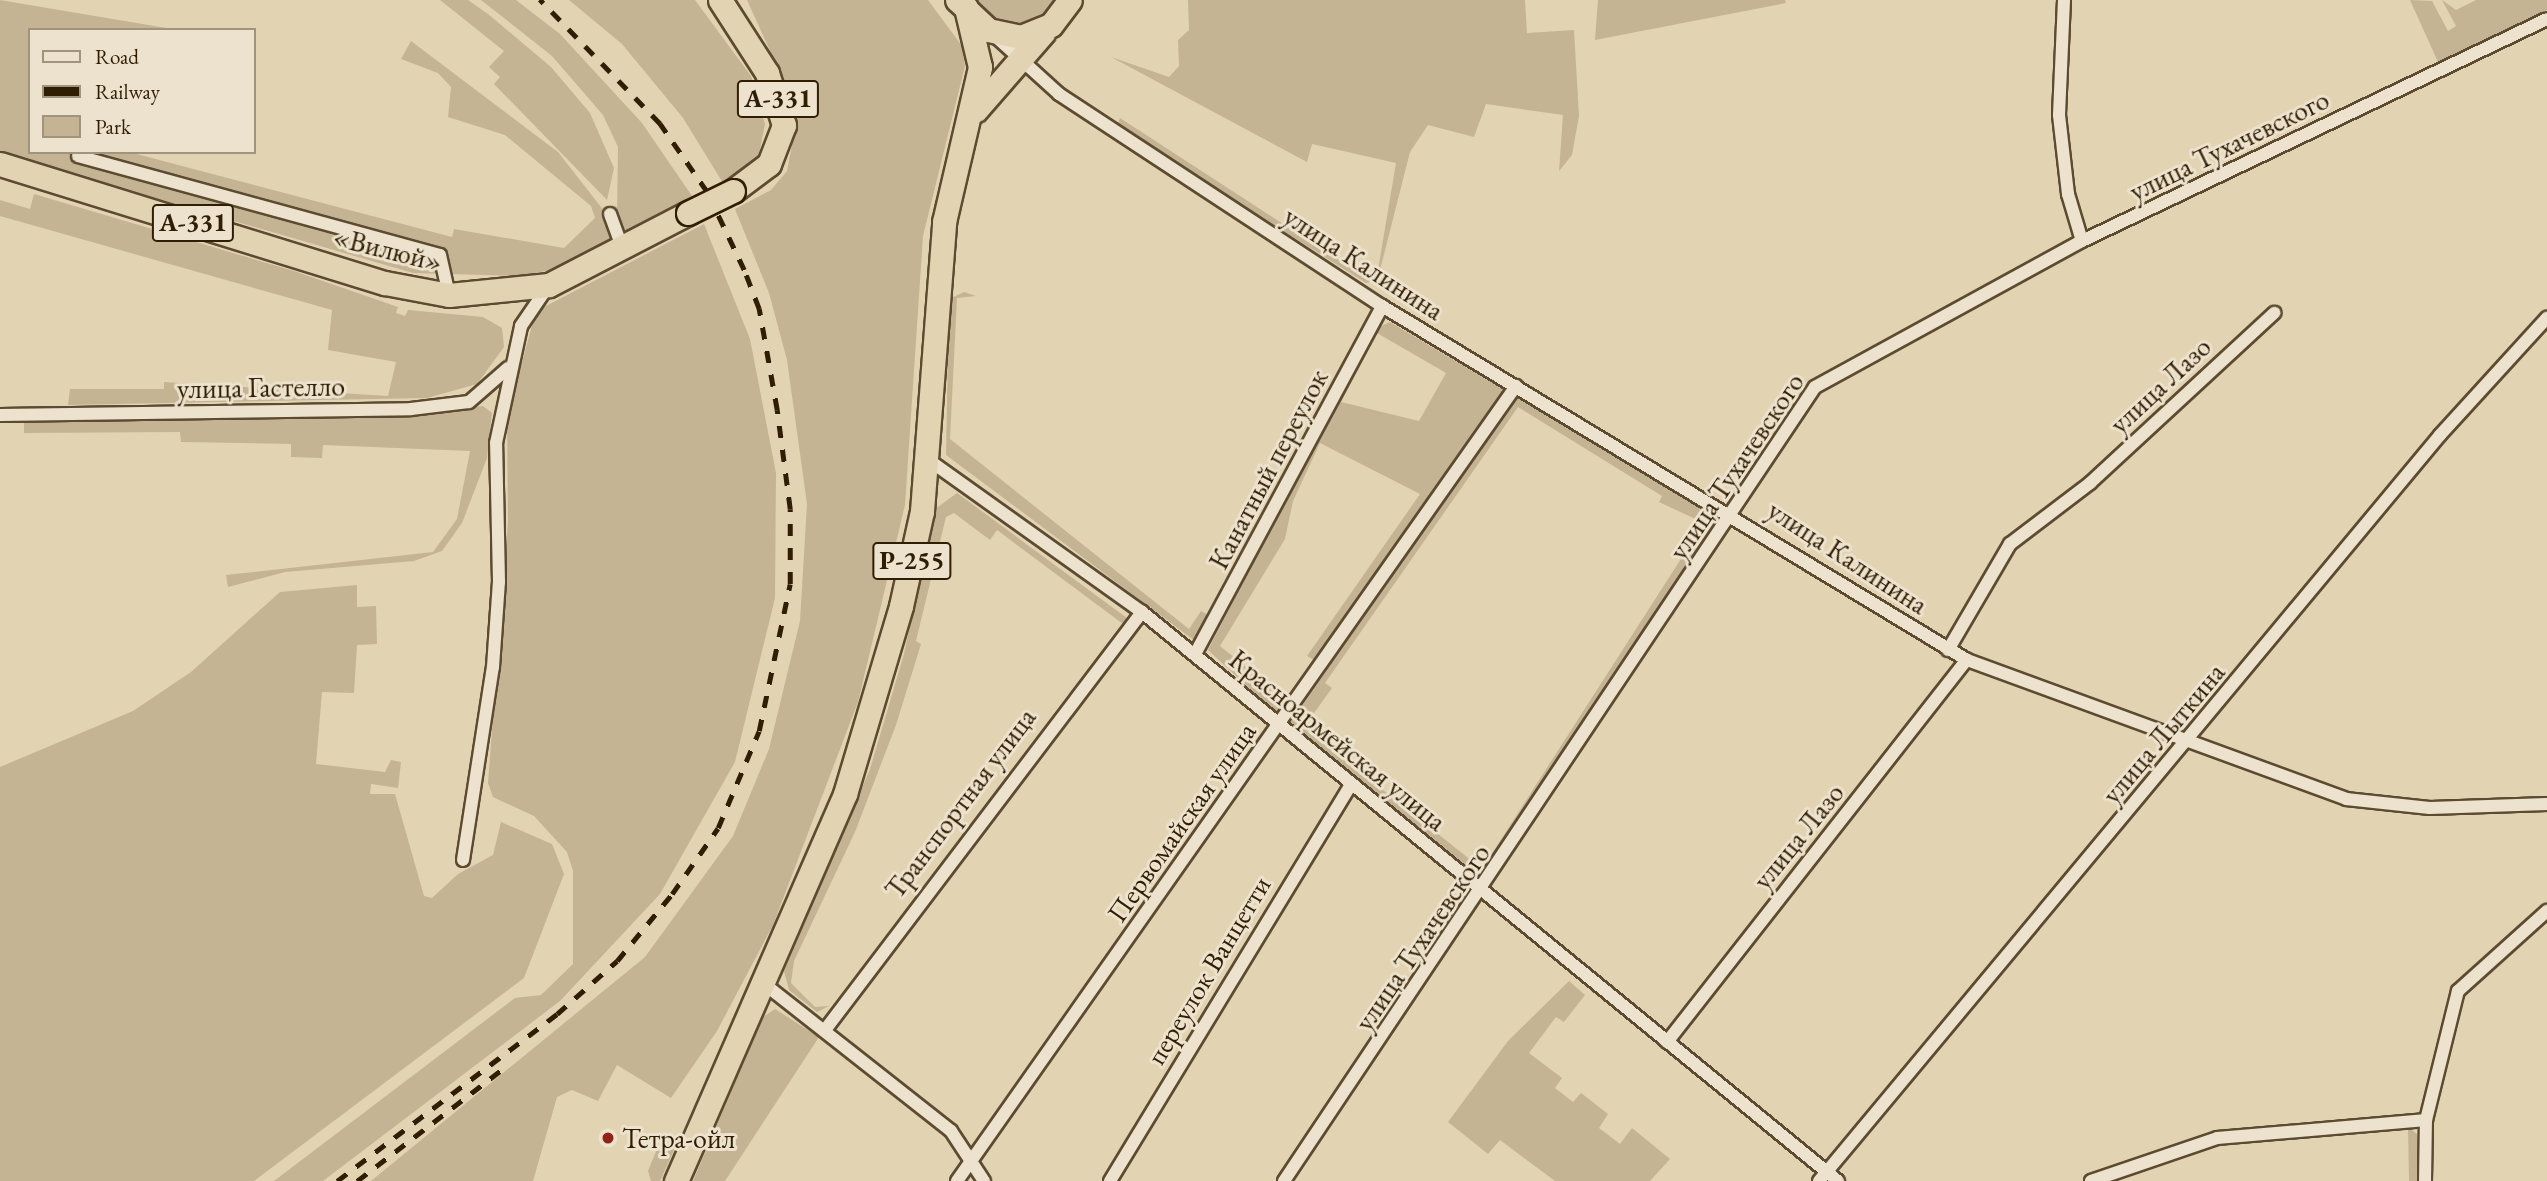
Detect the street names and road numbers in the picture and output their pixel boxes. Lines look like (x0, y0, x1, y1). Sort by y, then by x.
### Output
road number: А-331 (736, 76, 820, 122)
street label: улица Тухачевского (2124, 82, 2334, 208)
street label: улица Калинина (1278, 199, 1450, 327)
road number: А-331 (151, 200, 235, 246)
street label: «Вилюй» (330, 219, 446, 279)
street label: улица Лазо (2102, 330, 2218, 440)
street label: Канатный переулок (1201, 363, 1335, 575)
street label: улица Тухачевского (1661, 366, 1811, 566)
street label: улица Гастелло (177, 369, 345, 405)
street label: улица Калинина (1762, 493, 1934, 621)
road number: Р-255 (872, 538, 952, 583)
street label: Красноармейская улица (1223, 642, 1453, 838)
street label: улица Лыткина (2094, 656, 2232, 810)
street label: Транспортная улица (877, 701, 1043, 905)
street label: Первомайская улица (1100, 716, 1262, 928)
street label: улица Лазо (1745, 776, 1851, 896)
street label: улица Тухачевского (1347, 837, 1497, 1037)
street label: переулок Ванцетти (1139, 870, 1277, 1070)

